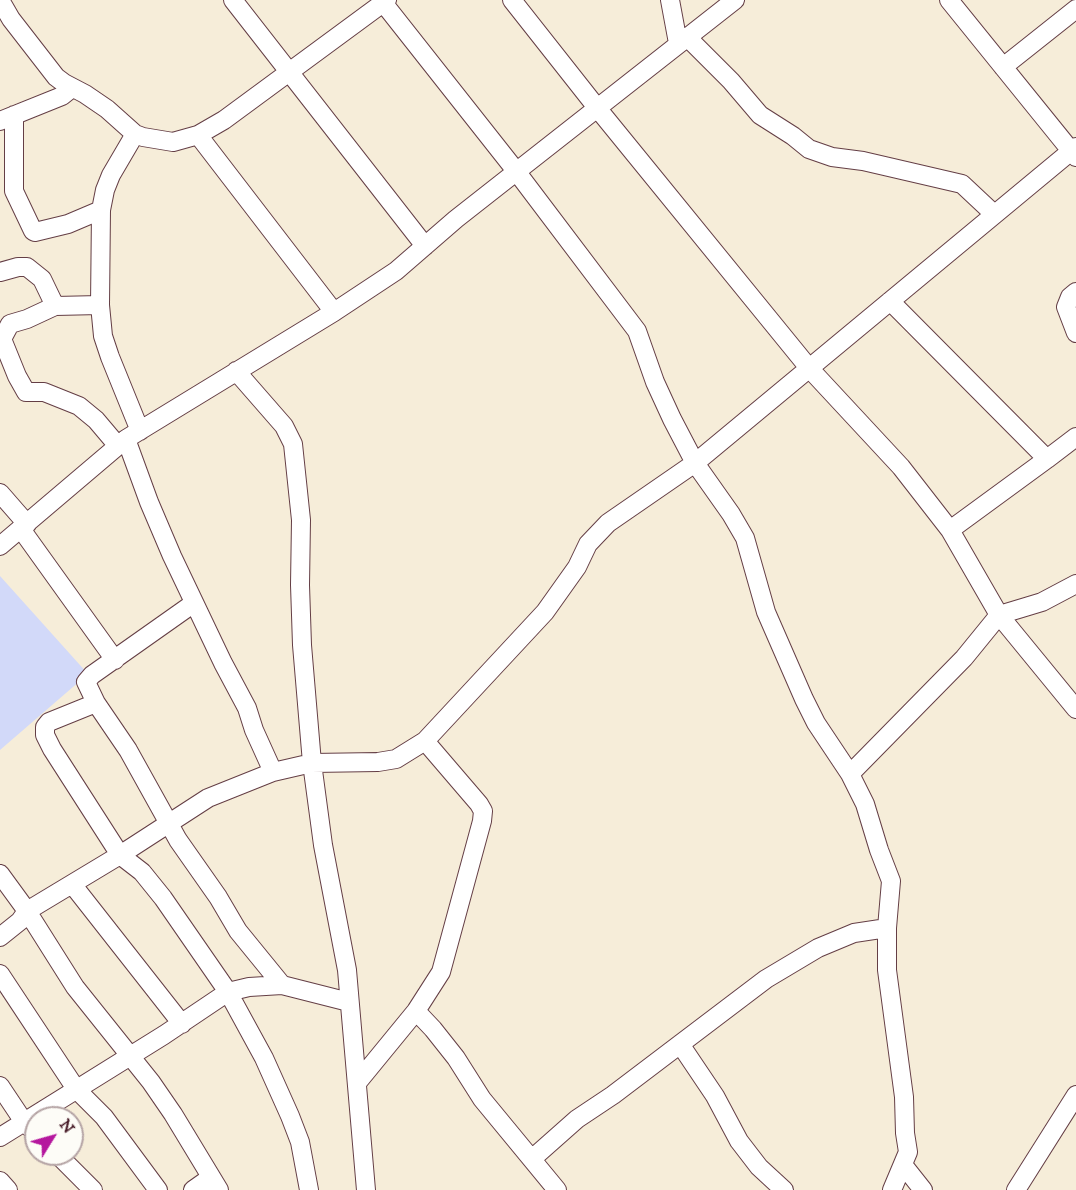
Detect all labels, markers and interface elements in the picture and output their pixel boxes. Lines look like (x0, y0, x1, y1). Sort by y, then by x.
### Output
north arrow (24, 1106, 84, 1166)
text: N (55, 1115, 79, 1138)

